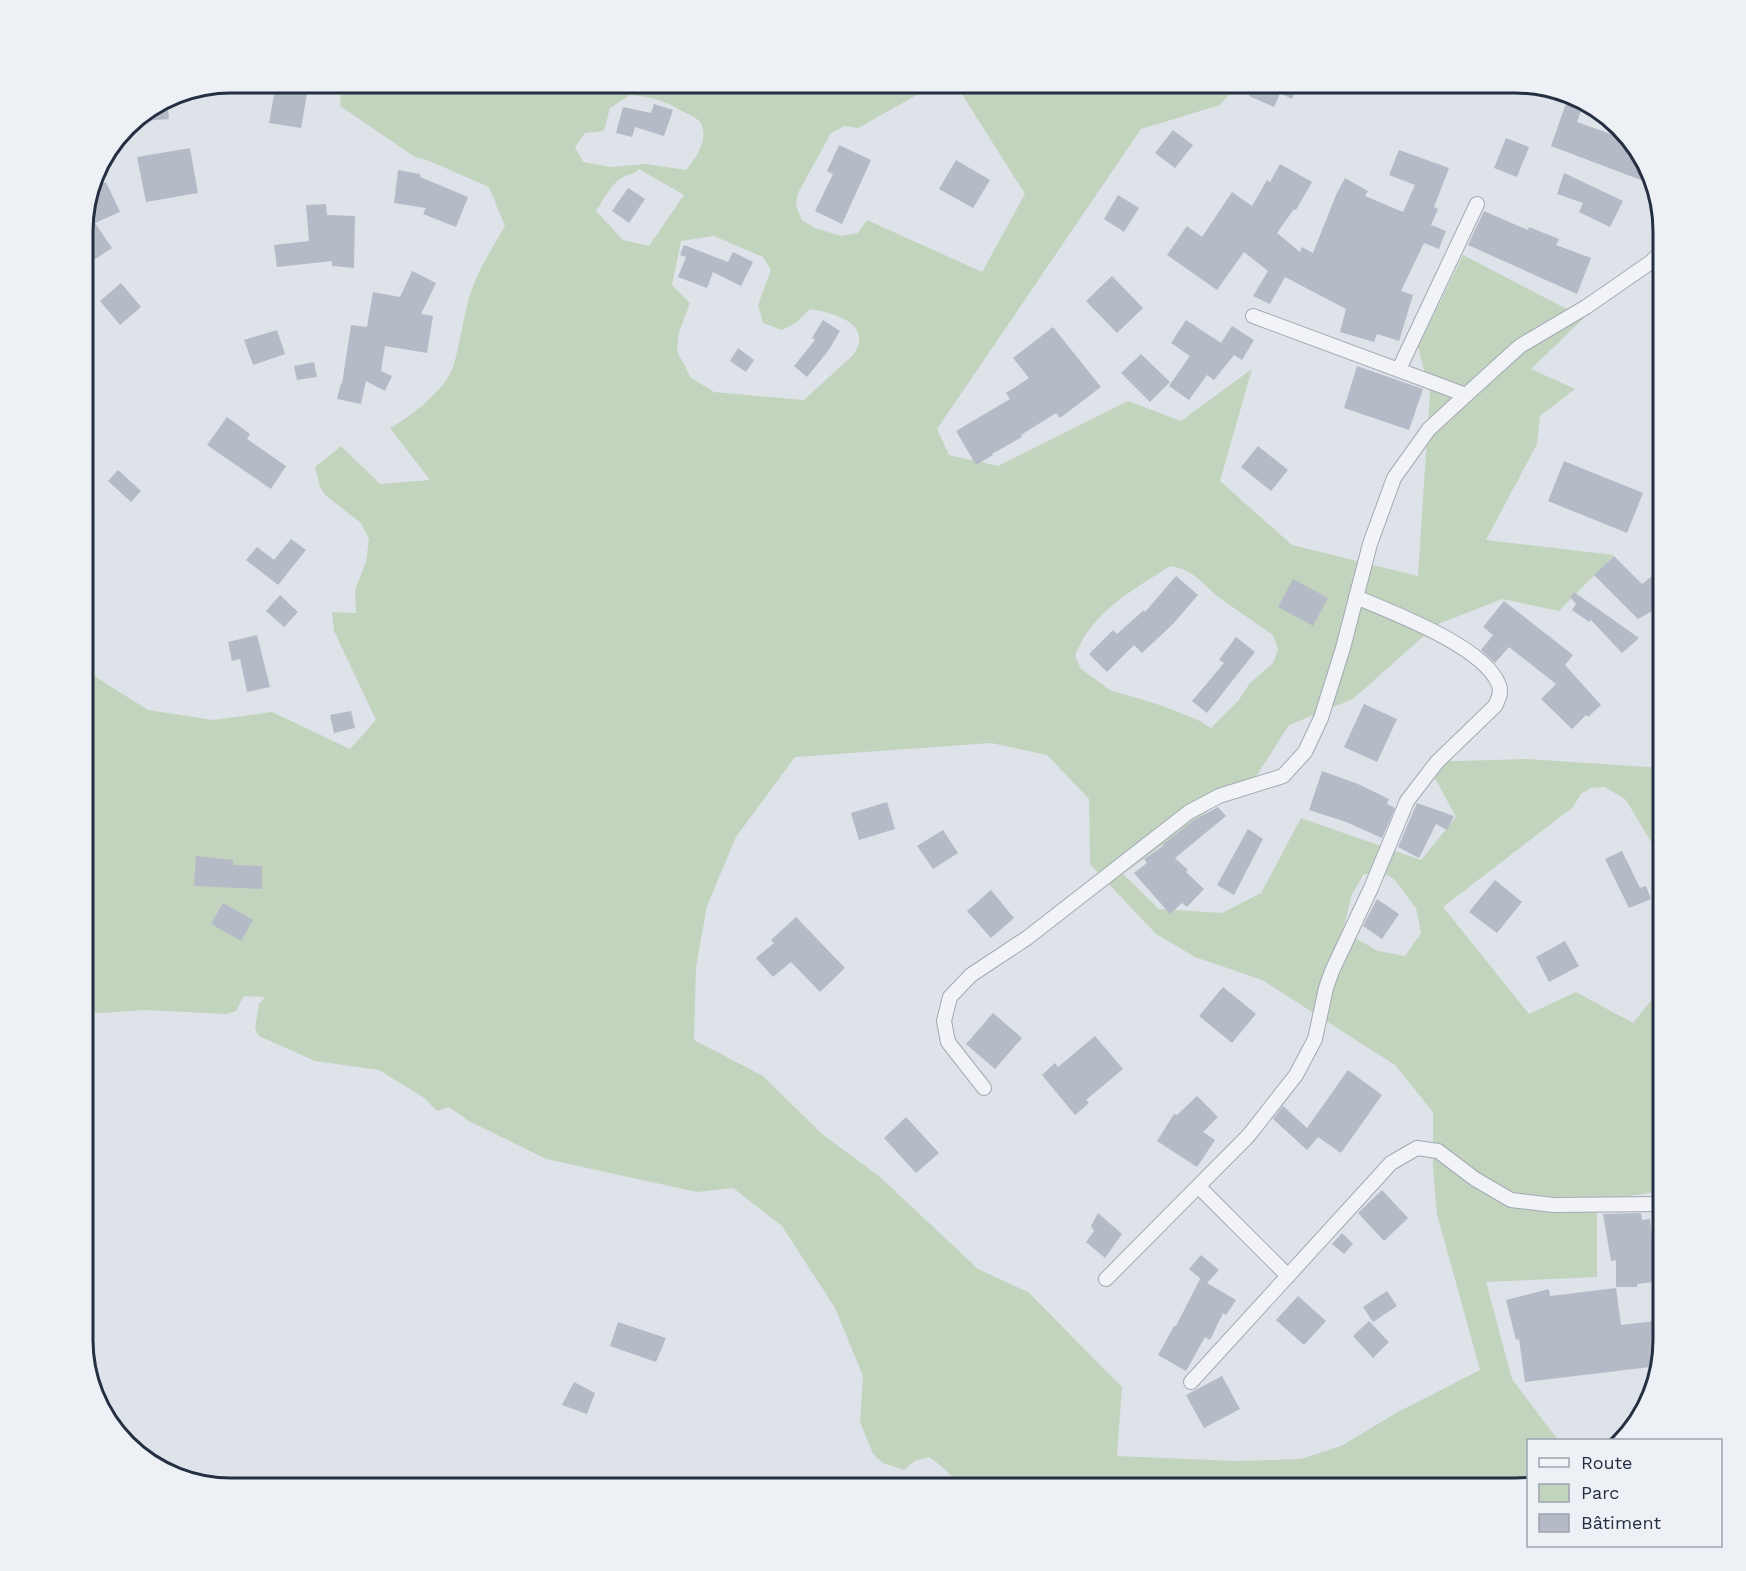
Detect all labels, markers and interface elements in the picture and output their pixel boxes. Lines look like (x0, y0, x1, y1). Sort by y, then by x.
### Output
legend (1527, 1439, 1722, 1547)
text: Route (1581, 1452, 1633, 1473)
text: Parc (1581, 1482, 1619, 1503)
text: Bâtiment (1581, 1512, 1661, 1533)

